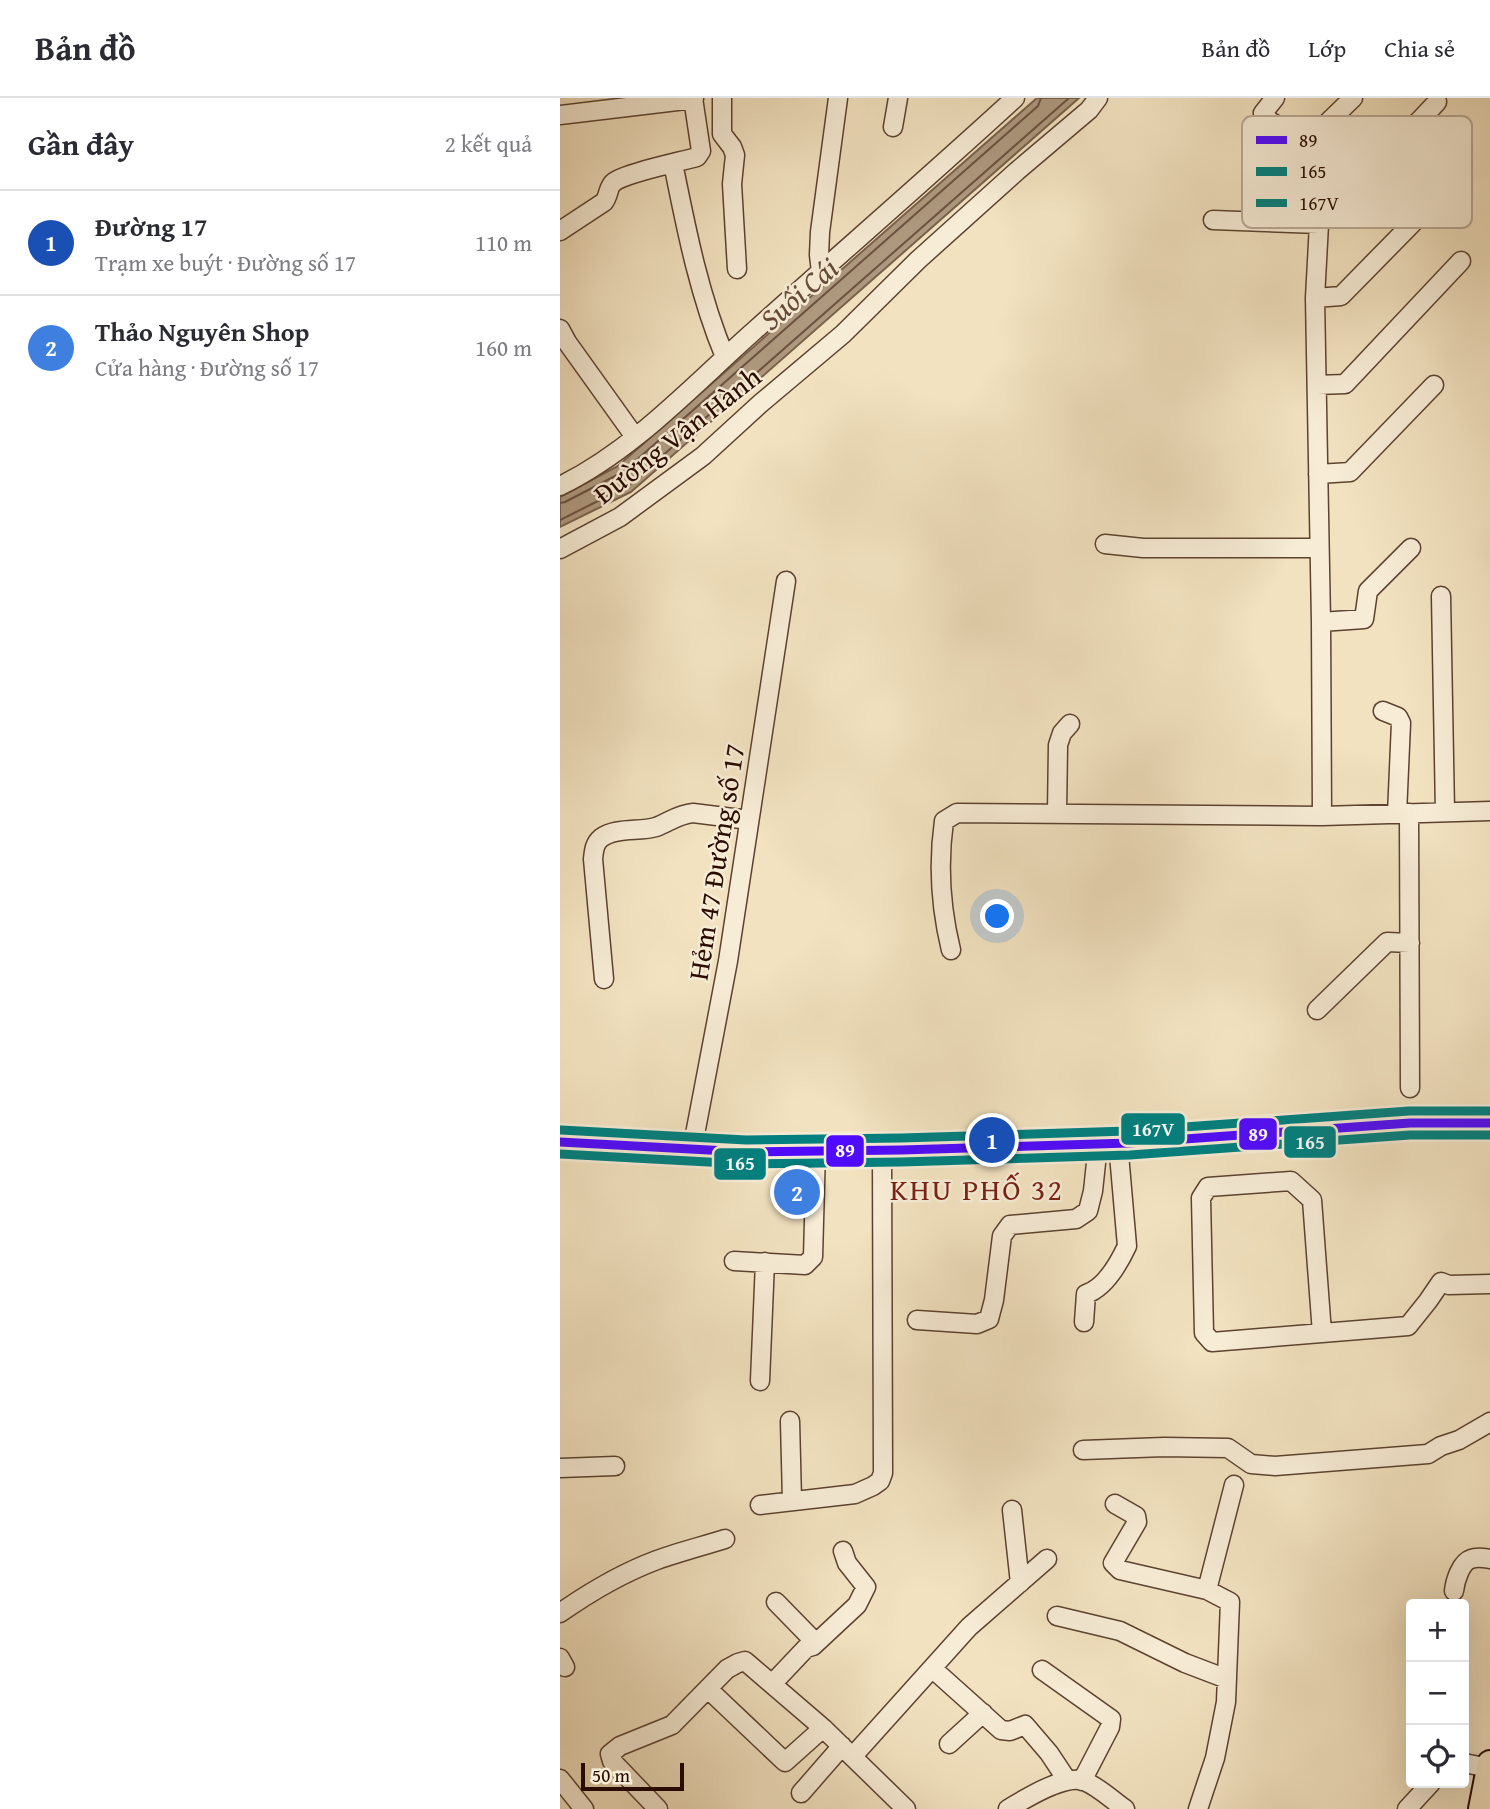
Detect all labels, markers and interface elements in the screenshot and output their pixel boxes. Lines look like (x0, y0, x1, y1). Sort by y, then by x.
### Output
text: Bản đồ (35, 24, 136, 72)
text: Bản đồ (1202, 31, 1270, 66)
text: Lớp (1308, 31, 1346, 66)
text: Chia sẻ (1384, 31, 1455, 66)
legend (1242, 116, 1472, 228)
text: Gần đây (28, 122, 134, 166)
text: 89 (1299, 126, 1317, 154)
text: 2 kết quả (445, 127, 532, 160)
text: 165 (1299, 157, 1326, 185)
text: 167V (1299, 189, 1339, 217)
text: Đường 17 (95, 207, 208, 246)
text: 1 (45, 226, 57, 259)
text: 110 m (475, 226, 532, 259)
text: Trạm xe buýt · Đường số 17 (95, 246, 356, 279)
water label: Suối Cái (749, 246, 848, 340)
text: Thảo Nguyên Shop (95, 312, 309, 351)
text: 2 (45, 331, 57, 364)
text: 160 m (475, 331, 532, 364)
text: Cửa hàng · Đường số 17 (95, 351, 319, 384)
street label: Đường Vận Hành (584, 356, 769, 513)
street label: Hẻm 47 Đường số 17 (677, 741, 754, 983)
your location (980, 899, 1014, 933)
line badge: 167V (1120, 1112, 1186, 1146)
pin: 1 (969, 1114, 1015, 1166)
text: 167V (1132, 1115, 1174, 1143)
line badge: 89 (1238, 1117, 1278, 1151)
text: 89 (1248, 1120, 1268, 1148)
line badge: 165 (1283, 1125, 1337, 1159)
text: 165 (1295, 1128, 1325, 1156)
line badge: 89 (825, 1134, 865, 1168)
text: 89 (835, 1136, 855, 1164)
line badge: 165 (713, 1147, 767, 1181)
text: 165 (725, 1149, 755, 1177)
pin: 2 (774, 1166, 820, 1218)
district label: KHU PHỐ 32 (890, 1167, 1064, 1211)
map controls (1406, 1599, 1469, 1788)
button: + (1406, 1599, 1469, 1662)
button: − (1406, 1662, 1469, 1725)
button: locate (1406, 1725, 1469, 1788)
scale bar (581, 1760, 684, 1792)
text: 50 m (592, 1761, 630, 1789)

